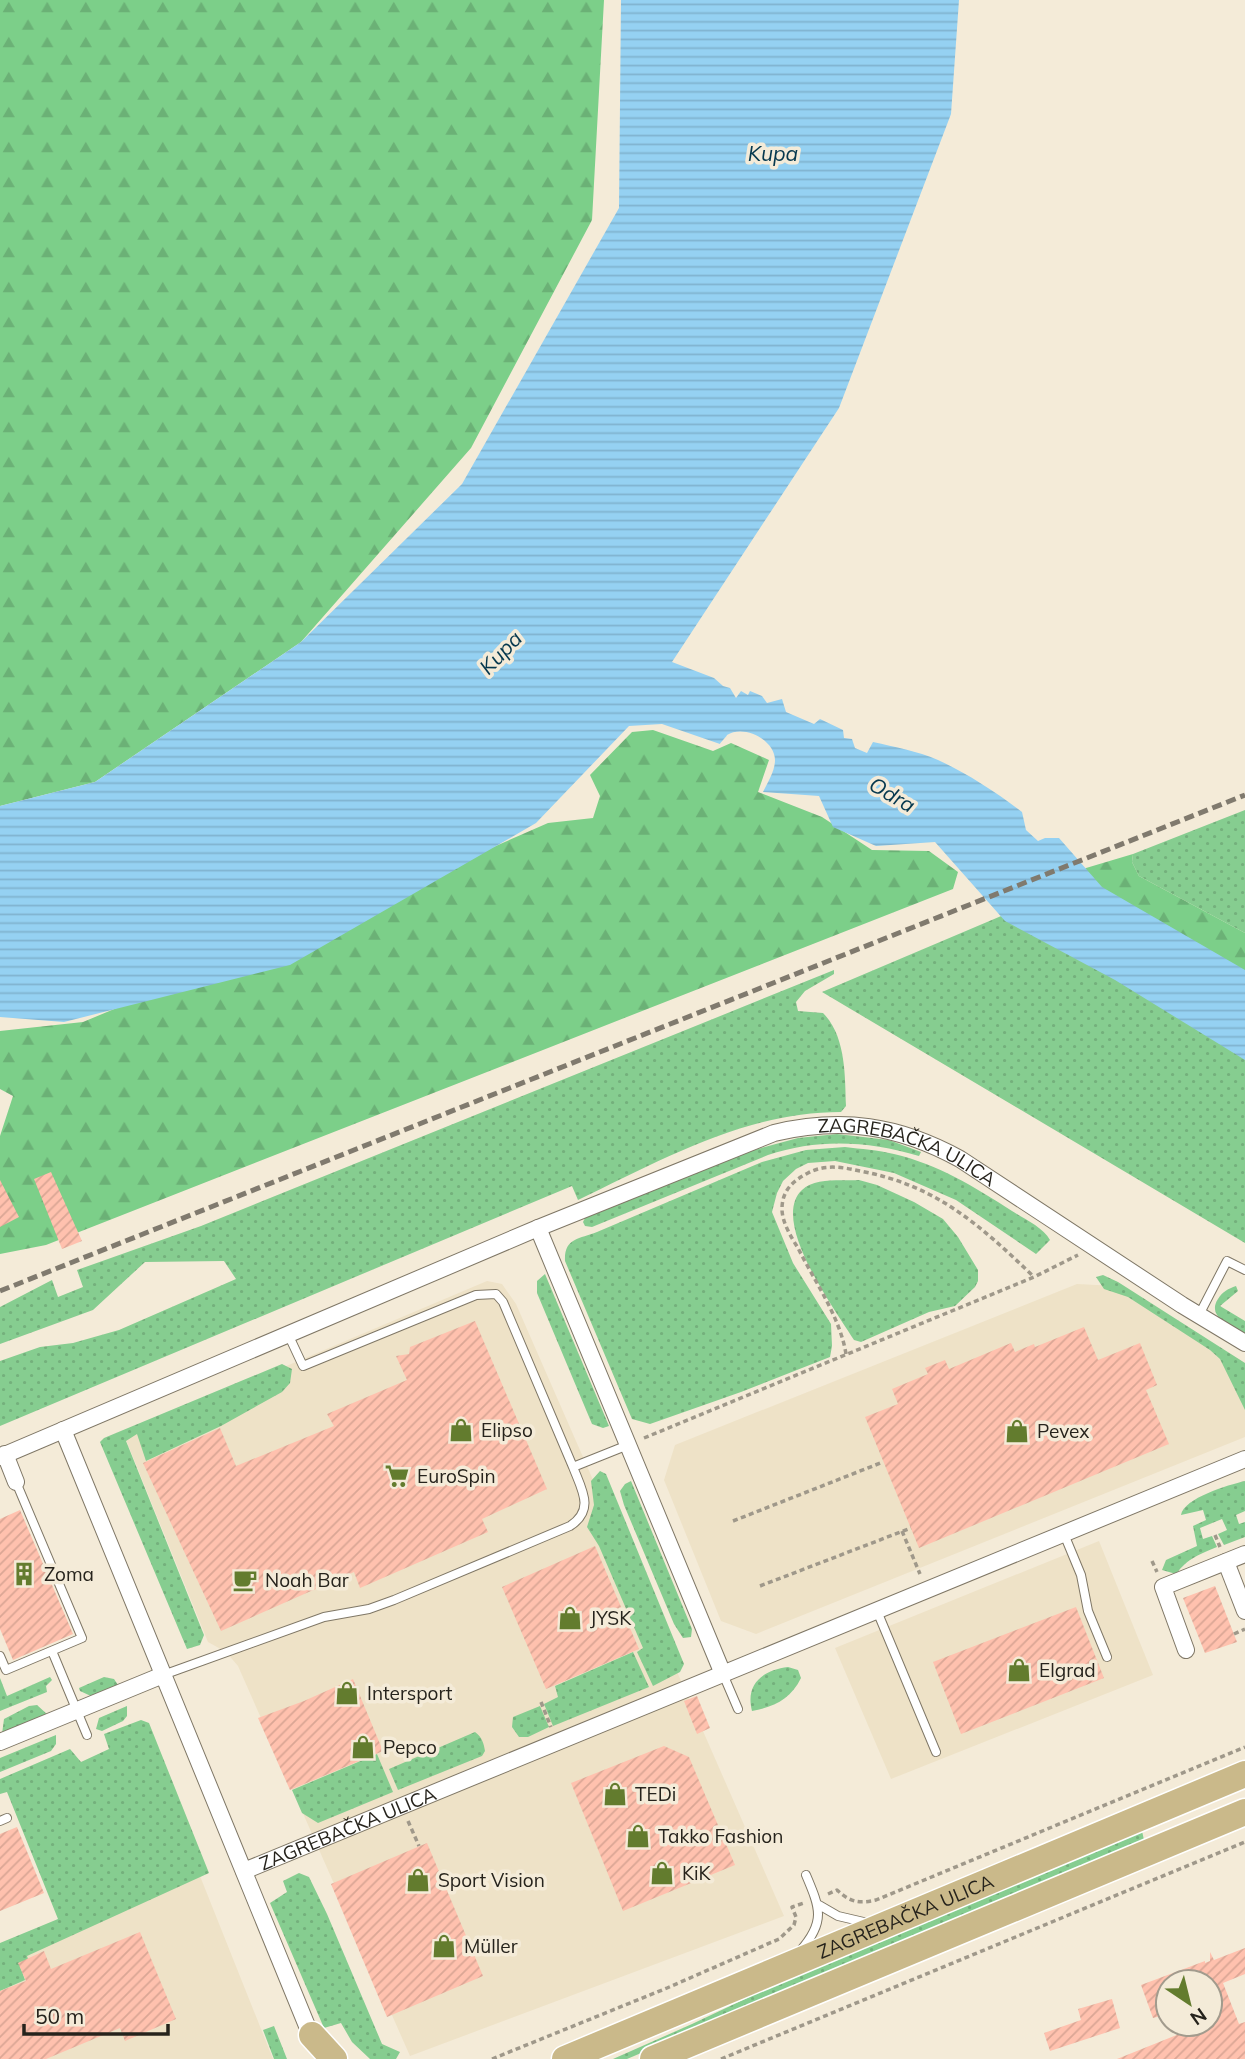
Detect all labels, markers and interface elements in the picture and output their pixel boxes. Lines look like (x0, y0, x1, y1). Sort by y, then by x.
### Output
water label: Kupa (748, 140, 798, 166)
water label: Kupa (473, 625, 527, 679)
water label: Odra (865, 771, 920, 818)
street label: ZAGREBAČKA ULICA (817, 1113, 1001, 1191)
shop icon: Elipso (447, 1416, 475, 1444)
shop icon: Pevex (1003, 1417, 1031, 1445)
place label: Elipso (481, 1418, 533, 1442)
place label: Pevex (1037, 1419, 1090, 1443)
supermarket icon: EuroSpin (383, 1462, 411, 1490)
place label: EuroSpin (417, 1464, 496, 1488)
building icon: Zoma (10, 1560, 38, 1588)
place label: Zoma (44, 1562, 94, 1586)
cafe icon: Noah Bar (231, 1566, 259, 1594)
place label: Noah Bar (265, 1568, 349, 1592)
shop icon: JYSK (556, 1604, 584, 1632)
place label: JYSK (590, 1606, 632, 1630)
shop icon: Elgrad (1005, 1656, 1033, 1684)
place label: Elgrad (1039, 1658, 1096, 1682)
shop icon: Intersport (333, 1679, 361, 1707)
place label: Intersport (367, 1681, 453, 1705)
shop icon: Pepco (349, 1733, 377, 1761)
place label: Pepco (383, 1735, 437, 1759)
shop icon: TEDi (601, 1780, 629, 1808)
street label: ZAGREBAČKA ULICA (256, 1781, 440, 1875)
place label: TEDi (635, 1782, 676, 1806)
shop icon: Takko Fashion (624, 1822, 652, 1850)
place label: Takko Fashion (658, 1824, 783, 1848)
shop icon: KiK (648, 1859, 676, 1887)
place label: KiK (682, 1861, 712, 1885)
shop icon: Sport Vision (404, 1866, 432, 1894)
place label: Sport Vision (438, 1868, 545, 1892)
street label: ZAGREBAČKA ULICA (814, 1869, 997, 1964)
shop icon: Müller (430, 1932, 458, 1960)
place label: Müller (464, 1934, 518, 1958)
north arrow (1154, 1968, 1224, 2038)
scale bar (24, 1993, 168, 2037)
text: 50 m (35, 2003, 84, 2029)
text: N (1186, 2003, 1212, 2031)

